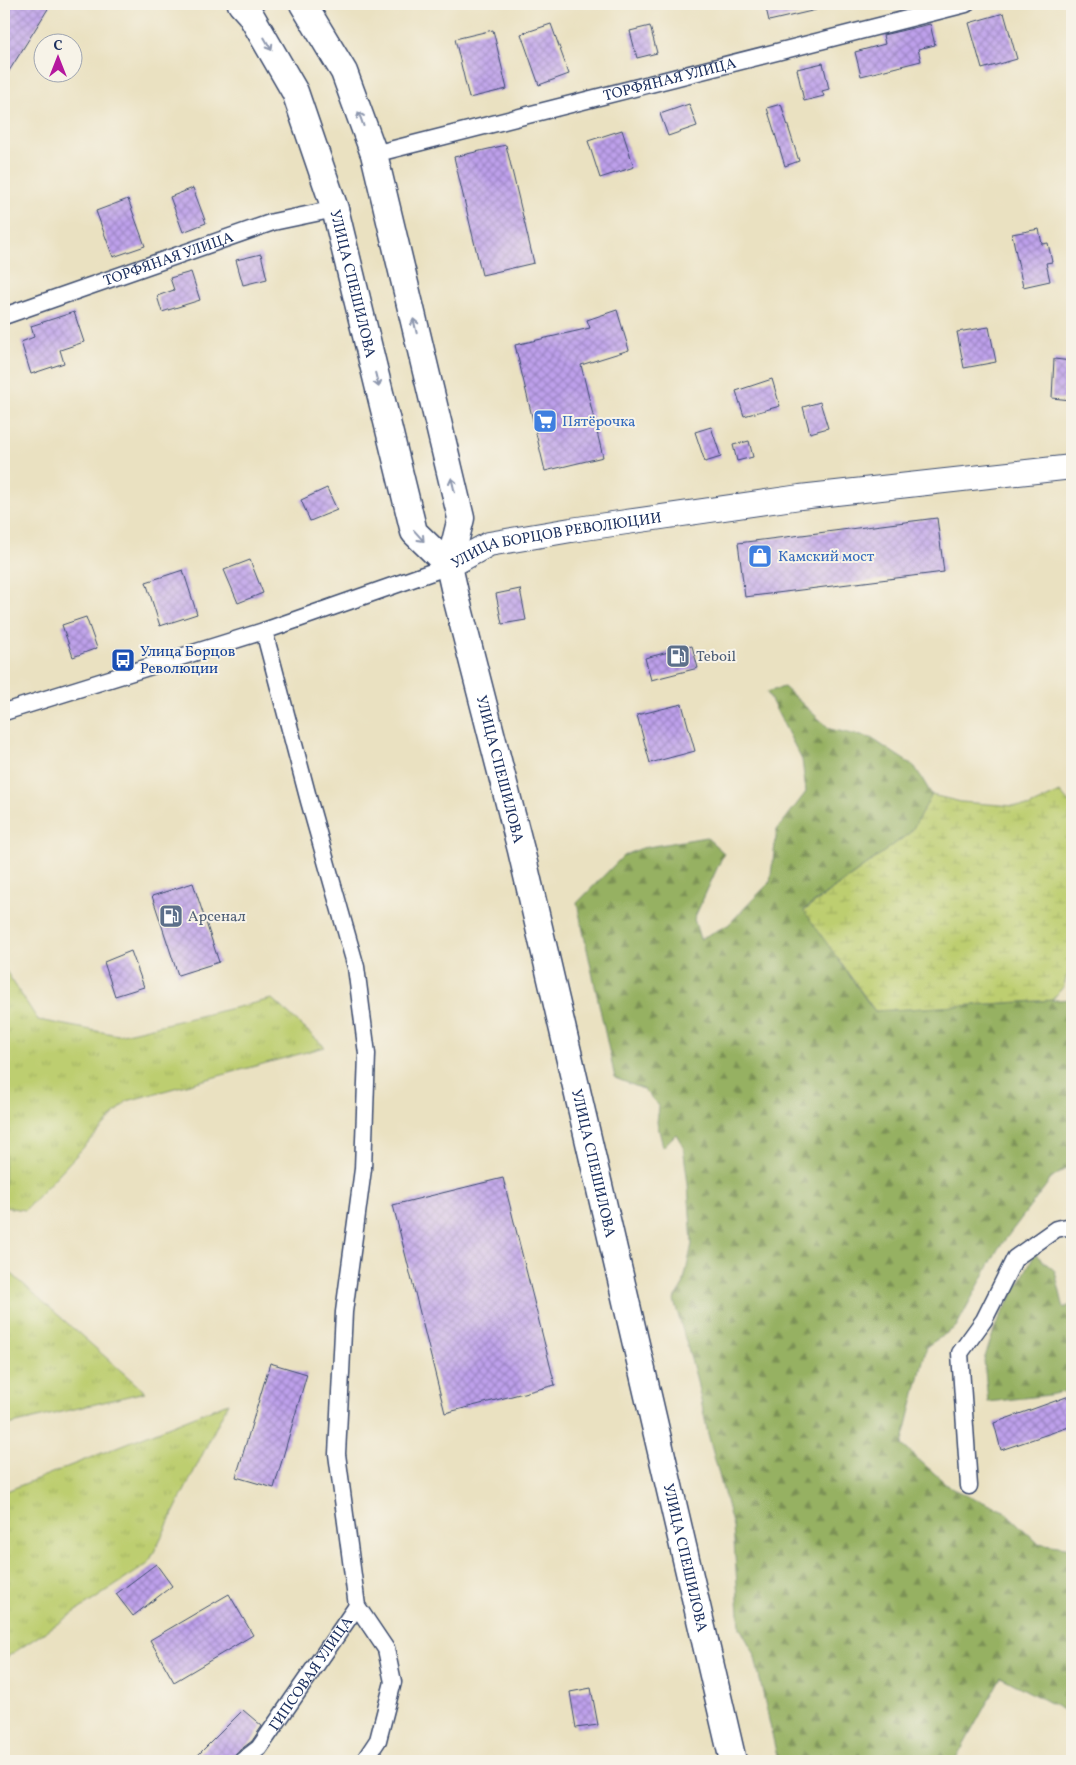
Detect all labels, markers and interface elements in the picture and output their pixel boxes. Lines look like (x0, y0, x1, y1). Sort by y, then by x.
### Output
north arrow (32, 32, 82, 82)
text: С (53, 37, 63, 56)
one-way arrow (263, 37, 273, 51)
street label: ТОРФЯНАЯ УЛИЦА (601, 53, 739, 107)
one-way arrow (356, 111, 365, 127)
street label: УЛИЦА СПЕШИЛОВА (324, 208, 380, 361)
street label: ТОРФЯНАЯ УЛИЦА (101, 227, 237, 292)
one-way arrow (410, 319, 419, 335)
one-way arrow (373, 372, 382, 388)
supermarket icon: Пятёрочка (532, 408, 558, 434)
place label: Пятёрочка (562, 412, 636, 433)
one-way arrow (448, 477, 457, 493)
street label: УЛИЦА БОРЦОВ РЕВОЛЮЦИИ (448, 508, 663, 575)
one-way arrow (412, 529, 424, 542)
shop icon: Камский мост (747, 543, 773, 569)
place label: Камский мост (778, 547, 875, 568)
place label: Улица Борцов Революции (140, 642, 235, 680)
fuel station icon: Teboil (665, 643, 691, 669)
bus stop icon: Улица Борцов Революции (110, 647, 136, 673)
place label: Teboil (696, 647, 736, 668)
street label: УЛИЦА СПЕШИЛОВА (470, 693, 528, 846)
fuel station icon: Арсенал (158, 903, 184, 929)
place label: Арсенал (188, 907, 246, 928)
street label: УЛИЦА СПЕШИЛОВА (565, 1087, 620, 1240)
street label: УЛИЦА СПЕШИЛОВА (657, 1482, 712, 1635)
street label: ГИПСОВАЯ УЛИЦА (265, 1612, 359, 1736)

